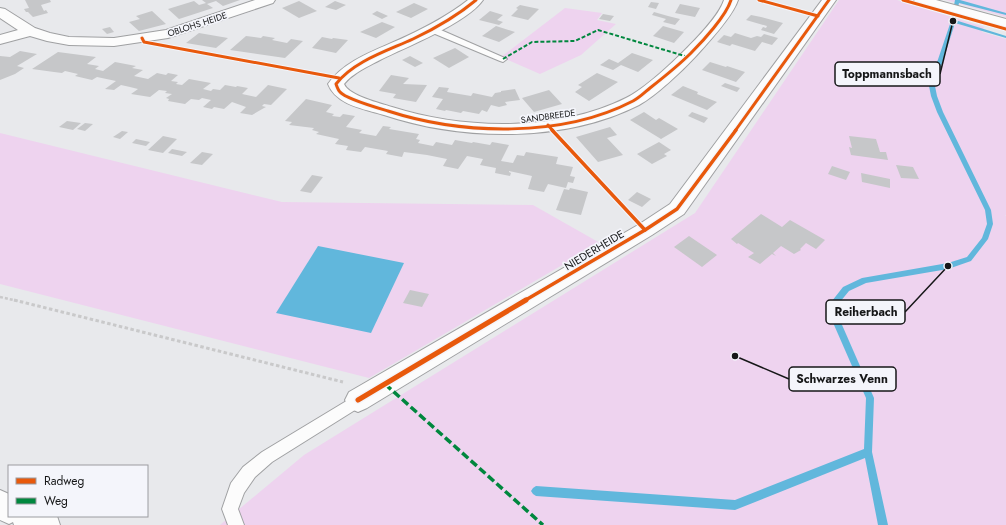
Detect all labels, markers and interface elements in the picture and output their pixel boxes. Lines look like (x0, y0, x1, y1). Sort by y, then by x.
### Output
street label: OBLOHS HEIDE (166, 8, 228, 40)
callout: Toppmannsbach (835, 62, 940, 86)
text: Toppmannsbach (842, 65, 932, 83)
street label: SANDBREEDE (520, 106, 576, 126)
street label: NIEDERHEIDE (561, 226, 627, 274)
callout: Reiherbach (826, 300, 905, 324)
text: Reiherbach (834, 303, 898, 321)
callout: Schwarzes Venn (789, 367, 896, 391)
text: Schwarzes Venn (796, 370, 888, 388)
legend (8, 465, 148, 517)
text: Radweg (44, 472, 84, 490)
text: Weg (44, 492, 68, 510)

